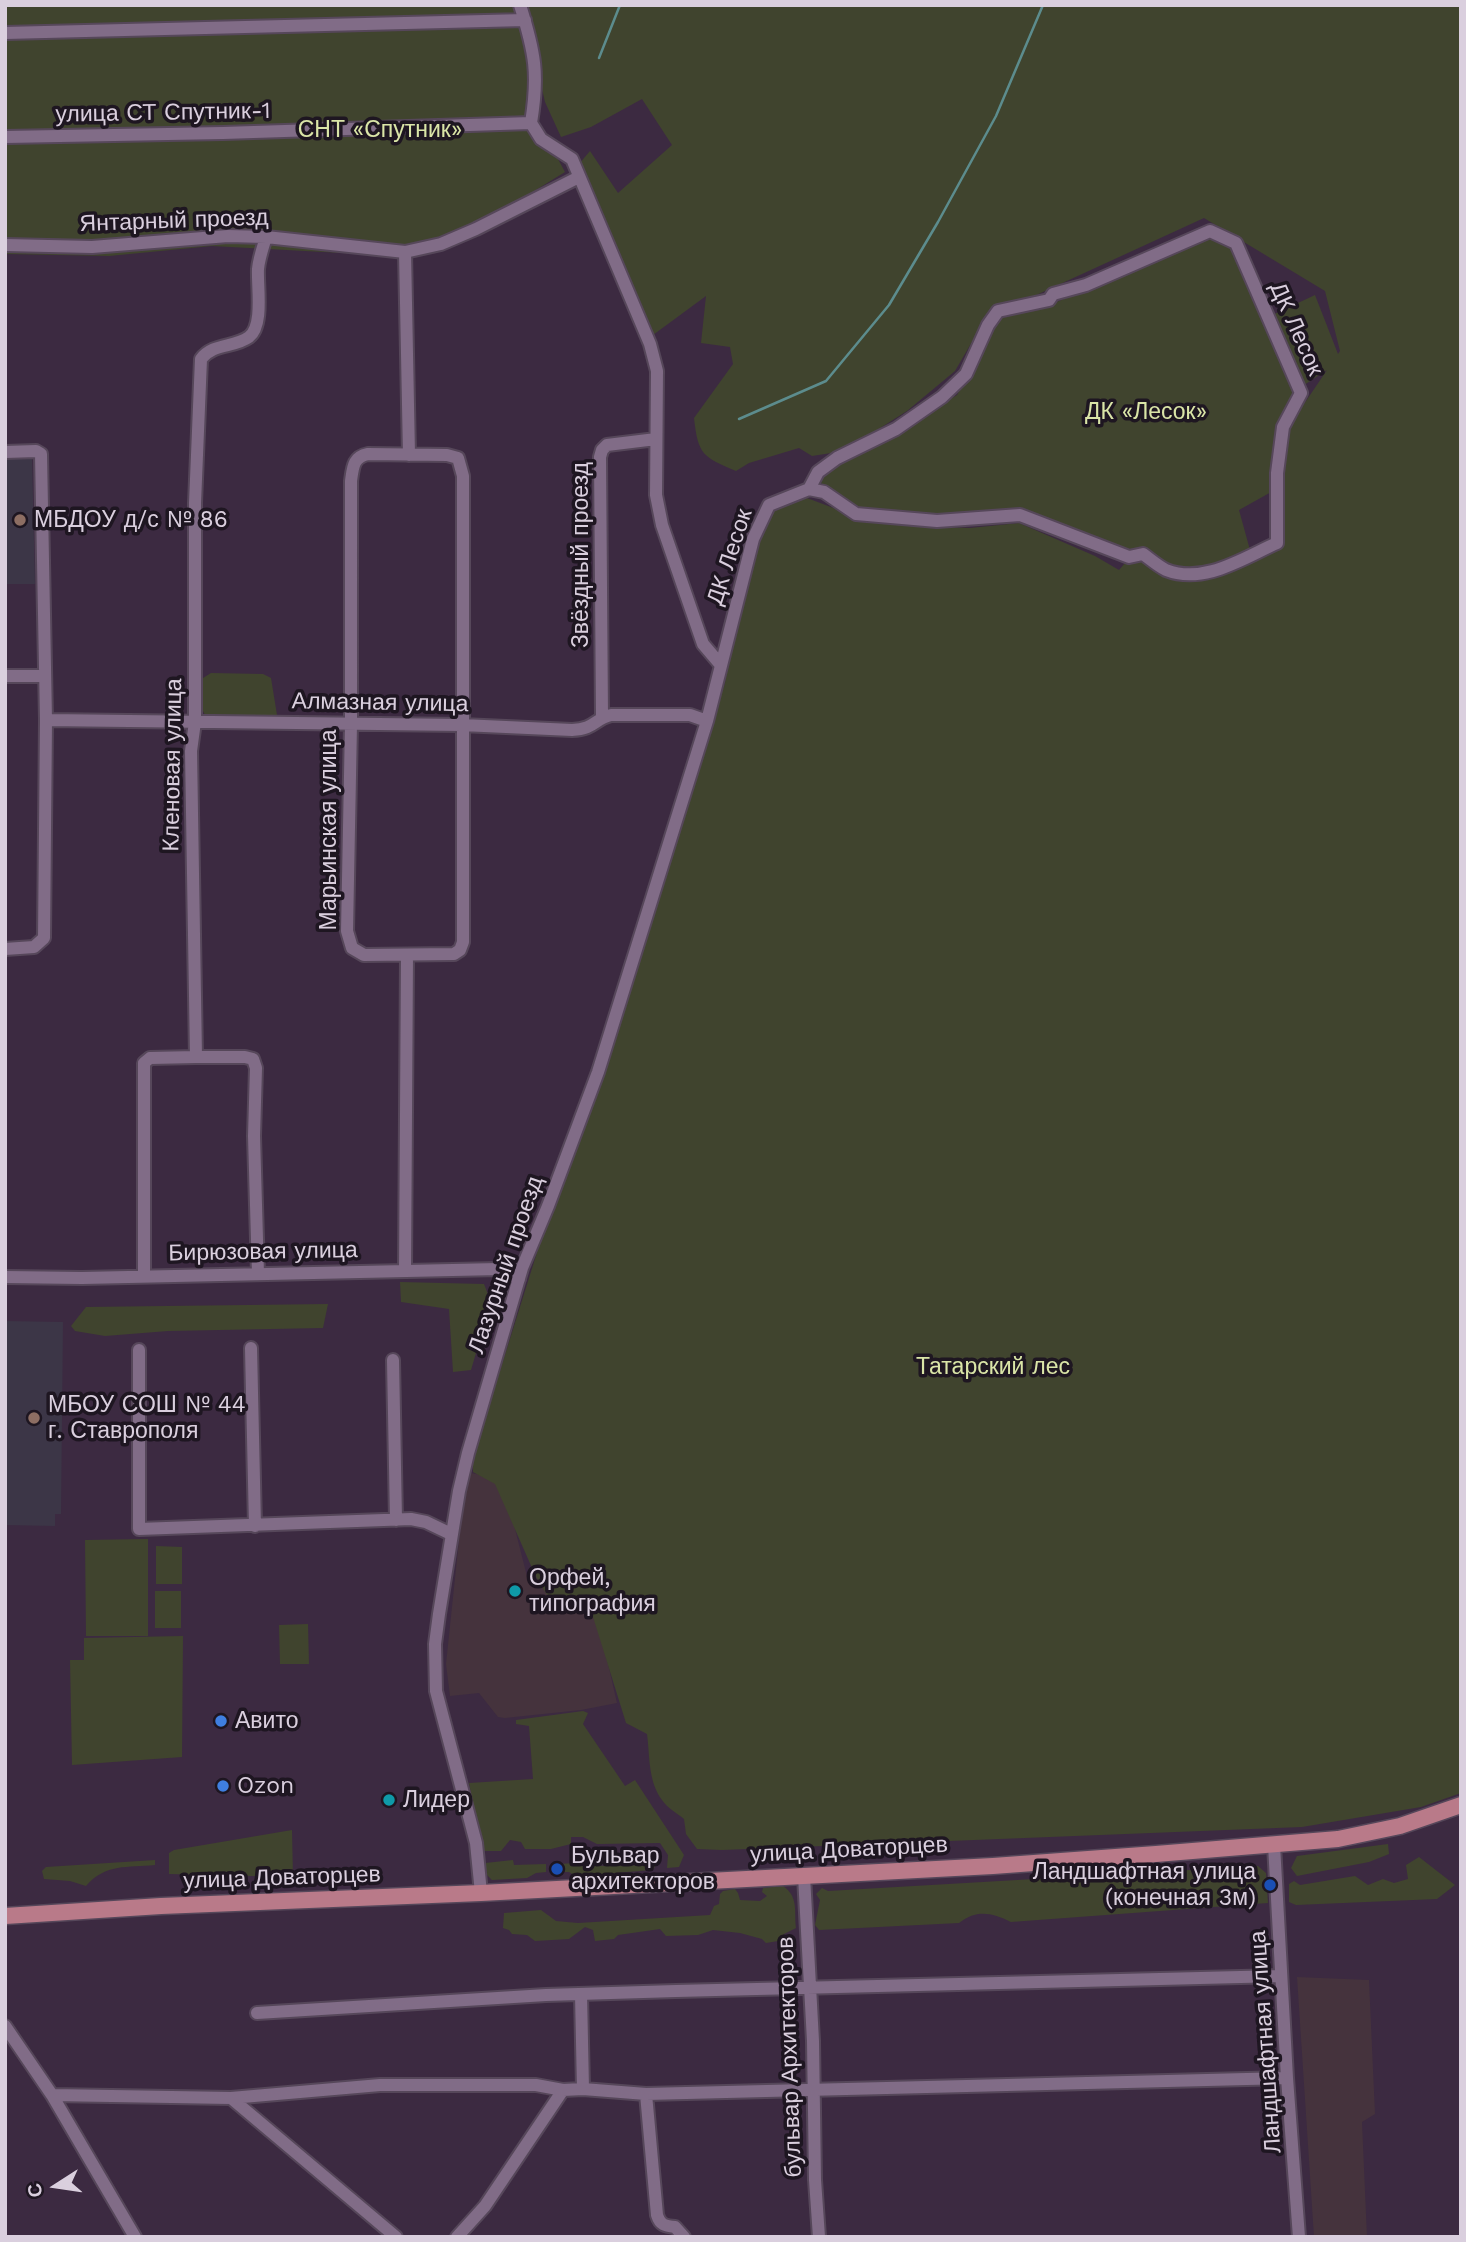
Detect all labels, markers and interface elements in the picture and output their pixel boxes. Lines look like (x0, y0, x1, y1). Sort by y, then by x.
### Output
street label: улица СТ Спутник-1 (55, 97, 271, 129)
park label: СНТ «Спутник» (298, 116, 462, 144)
street label: Янтарный проезд (79, 204, 269, 238)
street label: ДК Лесок (1263, 278, 1329, 380)
park label: ДК «Лесок» (1085, 398, 1207, 426)
street label: Звёздный проезд (567, 462, 595, 648)
place label: МБДОУ д/с № 86 (34, 506, 228, 534)
street label: ДК Лесок (702, 506, 758, 608)
marker: МБДОУ д/с № 86 (12, 512, 28, 528)
street label: Кленовая улица (158, 678, 188, 852)
street label: Алмазная улица (291, 688, 469, 718)
street label: Марьинская улица (315, 730, 343, 930)
street label: Лазурный проезд (463, 1173, 549, 1357)
street label: Бирюзовая улица (168, 1237, 358, 1267)
park label: Татарский лес (916, 1353, 1070, 1381)
place label: МБОУ СОШ № 44 г. Ставрополя (48, 1391, 246, 1445)
marker: МБОУ СОШ № 44 г. Ставрополя (26, 1410, 42, 1426)
place label: Орфей, типография (529, 1564, 656, 1618)
marker: Орфей, типография (507, 1583, 523, 1599)
place label: Авито (235, 1707, 298, 1735)
marker: Авито (213, 1713, 229, 1729)
place label: Ozon (237, 1772, 294, 1800)
marker: Ozon (215, 1778, 231, 1794)
place label: Лидер (403, 1786, 470, 1814)
marker: Лидер (381, 1792, 397, 1808)
street label: улица Доваторцев (750, 1831, 948, 1869)
place label: Бульвар архитекторов (571, 1842, 715, 1896)
place label: Ландшафтная улица (конечная 3м) (1033, 1858, 1256, 1912)
street label: улица Доваторцев (183, 1861, 381, 1895)
marker: Бульвар архитекторов (549, 1861, 565, 1877)
marker: Ландшафтная улица (конечная 3м) (1262, 1877, 1278, 1893)
street label: Ландшафтная улица (1244, 1930, 1288, 2154)
street label: бульвар Архитекторов (772, 1936, 808, 2178)
north arrow (21, 2151, 91, 2221)
text: С (22, 2181, 48, 2200)

